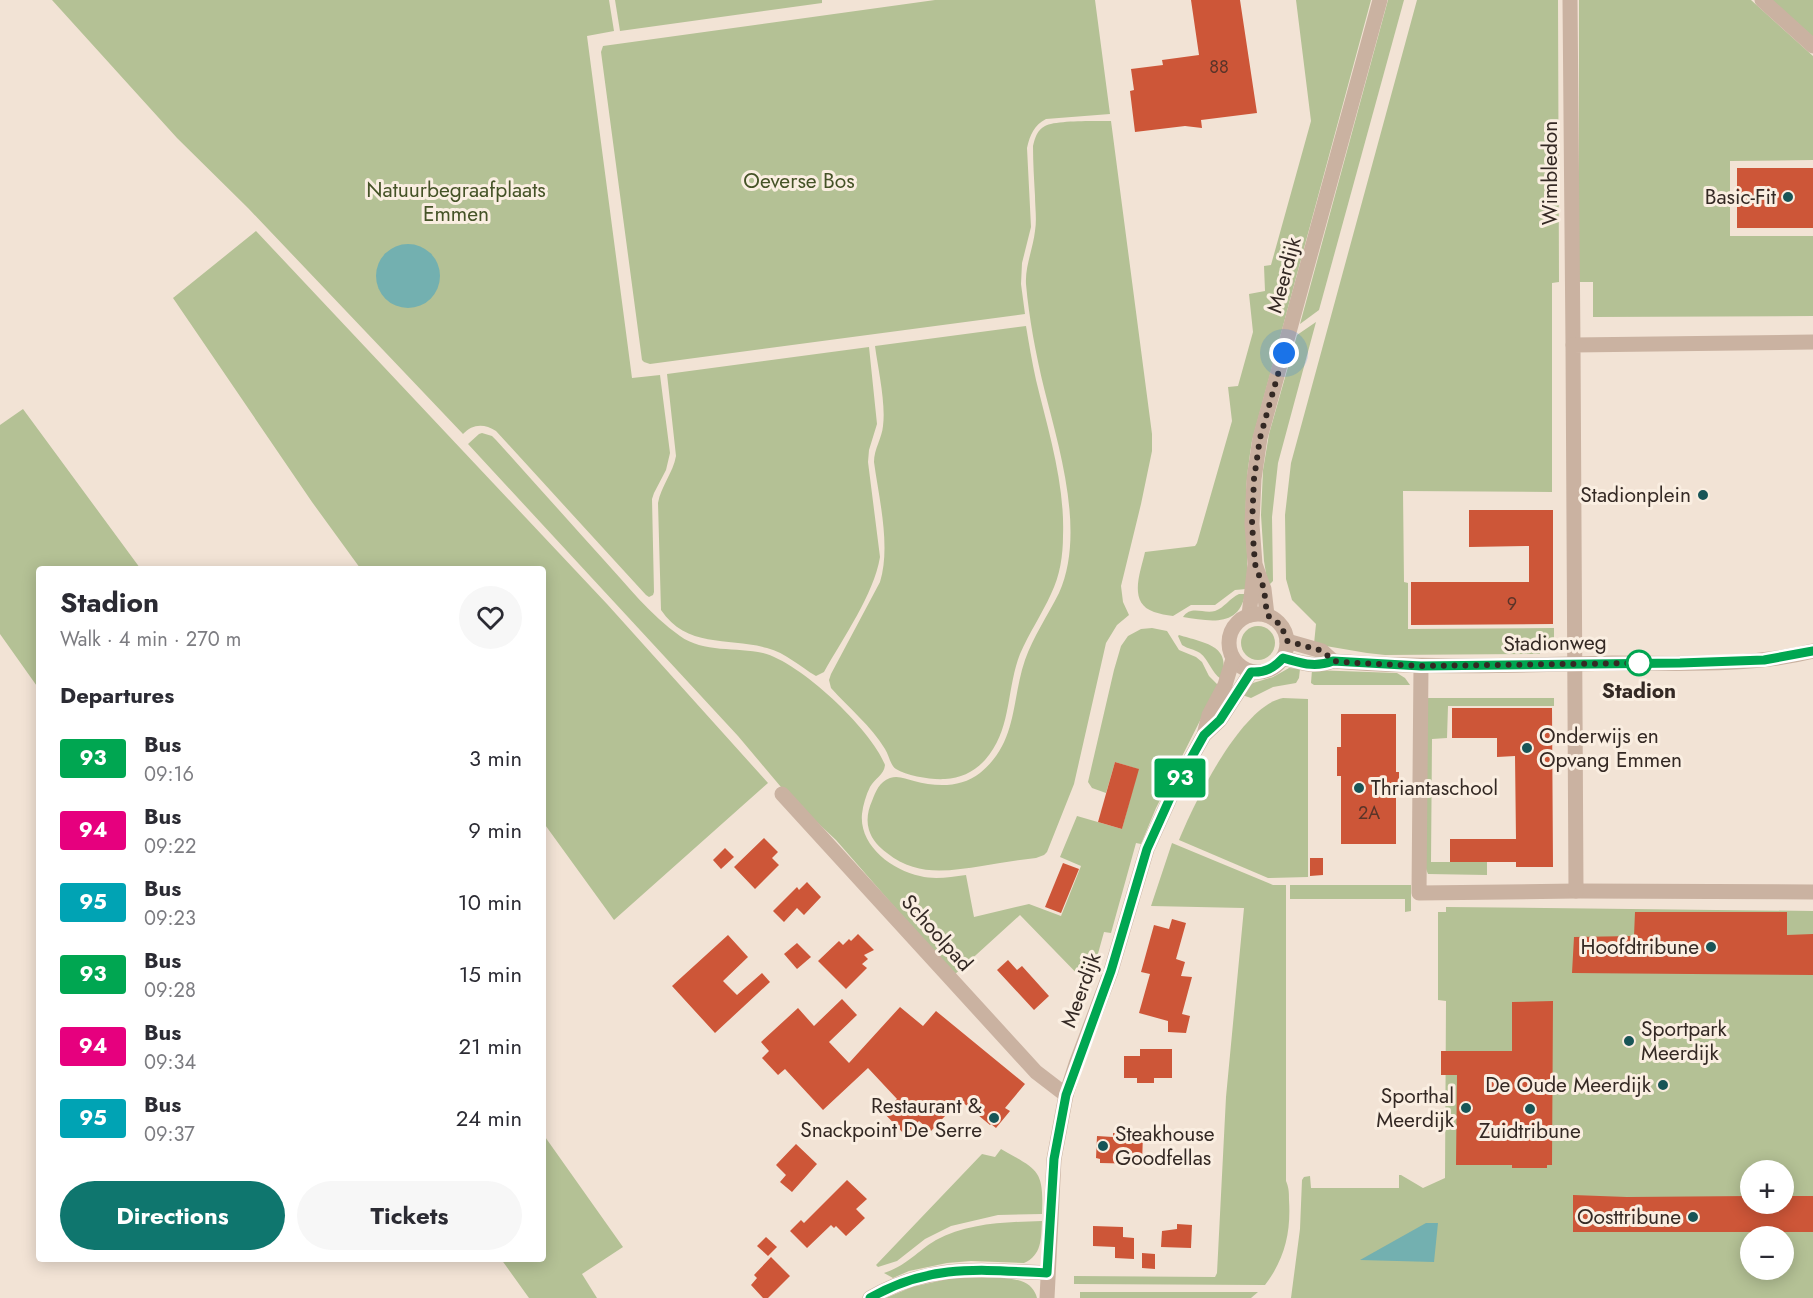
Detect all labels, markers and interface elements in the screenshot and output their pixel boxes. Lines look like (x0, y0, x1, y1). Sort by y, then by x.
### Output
house number: 88 (1209, 54, 1229, 80)
street label: Wimbledon (1535, 121, 1565, 225)
park label: Oeverse Bos (743, 166, 855, 196)
park label: Natuurbegraafplaats Emmen (366, 175, 546, 229)
place label: Basic-Fit (1705, 182, 1776, 212)
marker: Basic-Fit (1781, 190, 1795, 204)
street label: Meerdijk (1259, 233, 1309, 316)
your location (1269, 338, 1299, 368)
place label: Stadionplein (1580, 480, 1691, 510)
marker: Stadionplein (1696, 488, 1710, 502)
text: Stadion (60, 582, 159, 623)
button: heart (459, 586, 522, 649)
house number: 9 (1507, 591, 1517, 617)
text: Walk · 4 min · 270 m (60, 625, 241, 654)
street label: Stadionweg (1503, 627, 1607, 659)
marker: Stadion (1626, 650, 1652, 676)
place label: Stadion (1602, 676, 1676, 706)
text: Departures (60, 679, 174, 711)
place label: Onderwijs en Opvang Emmen (1539, 721, 1682, 775)
text: Bus (144, 728, 181, 760)
marker: Onderwijs en Opvang Emmen (1520, 741, 1534, 755)
text: 3 min (469, 742, 522, 774)
text: 93 (79, 743, 107, 773)
line badge: 93 (1153, 758, 1207, 798)
text: 09:16 (144, 760, 194, 789)
text: 93 (1166, 763, 1194, 793)
place label: Thriantaschool (1371, 773, 1498, 803)
marker: Thriantaschool (1352, 781, 1366, 795)
text: Bus (144, 800, 181, 832)
house number: 2A (1358, 800, 1380, 826)
text: 9 min (468, 814, 522, 846)
text: 94 (79, 815, 107, 845)
text: 09:22 (144, 832, 196, 861)
text: Bus (144, 872, 181, 904)
text: 10 min (458, 886, 522, 918)
text: 95 (79, 887, 107, 917)
street label: Schoolpad (894, 888, 980, 978)
text: 09:23 (144, 904, 196, 933)
place label: Hoofdtribune (1581, 932, 1699, 962)
marker: Hoofdtribune (1704, 940, 1718, 954)
text: Bus (144, 944, 181, 976)
street label: Meerdijk (1054, 948, 1109, 1032)
text: 15 min (459, 958, 522, 990)
text: 93 (79, 959, 107, 989)
text: 09:28 (144, 976, 196, 1005)
place label: Sportpark Meerdijk (1641, 1014, 1727, 1068)
text: Bus (144, 1016, 181, 1048)
text: 21 min (459, 1030, 522, 1062)
text: 94 (79, 1031, 107, 1061)
marker: Sportpark Meerdijk (1622, 1034, 1636, 1048)
text: 09:34 (144, 1048, 196, 1077)
place label: De Oude Meerdijk (1485, 1070, 1652, 1100)
marker: De Oude Meerdijk (1656, 1078, 1670, 1092)
place label: Sporthal Meerdijk (1376, 1081, 1455, 1135)
text: Bus (144, 1088, 181, 1120)
place label: Restaurant & Snackpoint De Serre (800, 1091, 982, 1145)
marker: Sporthal Meerdijk (1459, 1101, 1473, 1115)
text: 24 min (456, 1102, 522, 1134)
marker: Zuidtribune (1523, 1102, 1537, 1116)
text: 95 (79, 1103, 107, 1133)
marker: Restaurant & Snackpoint De Serre (987, 1111, 1001, 1125)
place label: Zuidtribune (1479, 1116, 1581, 1146)
place label: Steakhouse Goodfellas (1115, 1119, 1215, 1173)
text: 09:37 (144, 1120, 195, 1149)
marker: Steakhouse Goodfellas (1096, 1139, 1110, 1153)
map controls (1740, 1160, 1794, 1280)
button: + (1740, 1160, 1794, 1214)
button: Directions (60, 1181, 285, 1250)
button: Tickets (297, 1181, 522, 1250)
place label: Oosttribune (1577, 1202, 1681, 1232)
marker: Oosttribune (1686, 1210, 1700, 1224)
button: − (1740, 1226, 1794, 1280)

